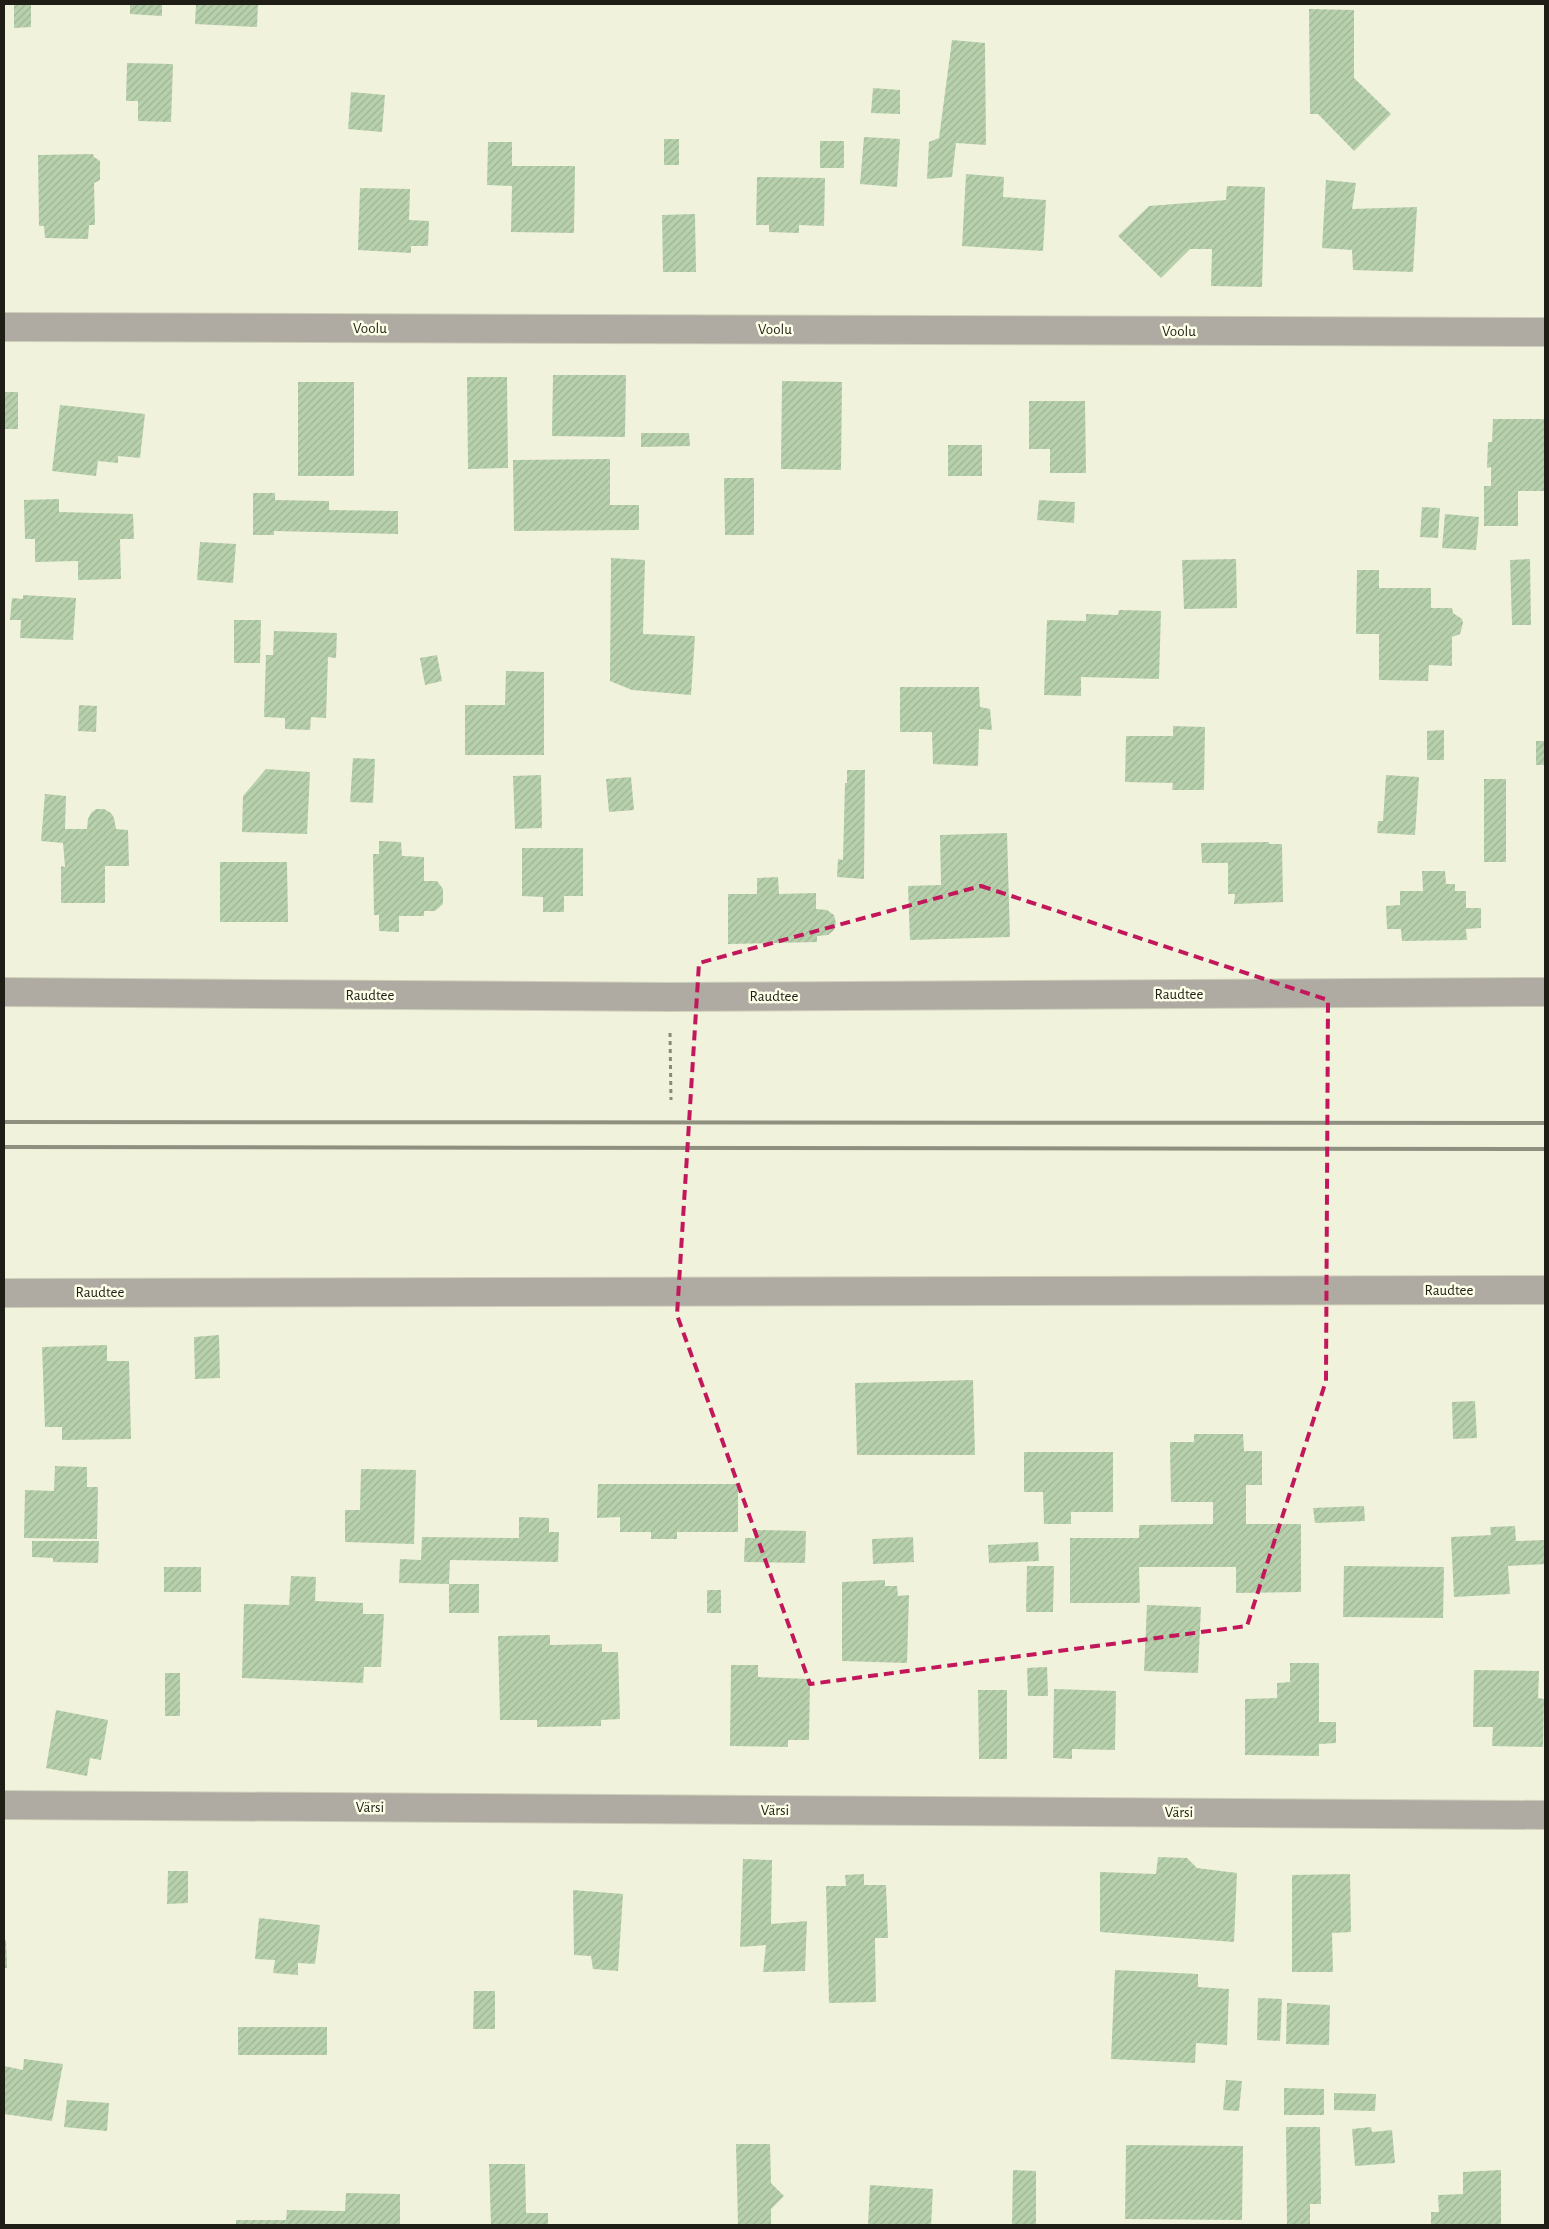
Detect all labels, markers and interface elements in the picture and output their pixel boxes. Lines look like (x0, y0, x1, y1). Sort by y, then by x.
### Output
street label: Voolu (353, 321, 387, 336)
street label: Voolu (758, 322, 792, 337)
street label: Voolu (1162, 324, 1196, 339)
street label: Raudtee (1155, 987, 1203, 1002)
street label: Raudtee (346, 988, 394, 1003)
street label: Raudtee (750, 989, 798, 1004)
street label: Raudtee (1425, 1283, 1473, 1298)
street label: Raudtee (76, 1285, 124, 1300)
street label: Värsi (356, 1800, 384, 1815)
street label: Värsi (761, 1803, 789, 1818)
street label: Värsi (1165, 1805, 1193, 1820)

